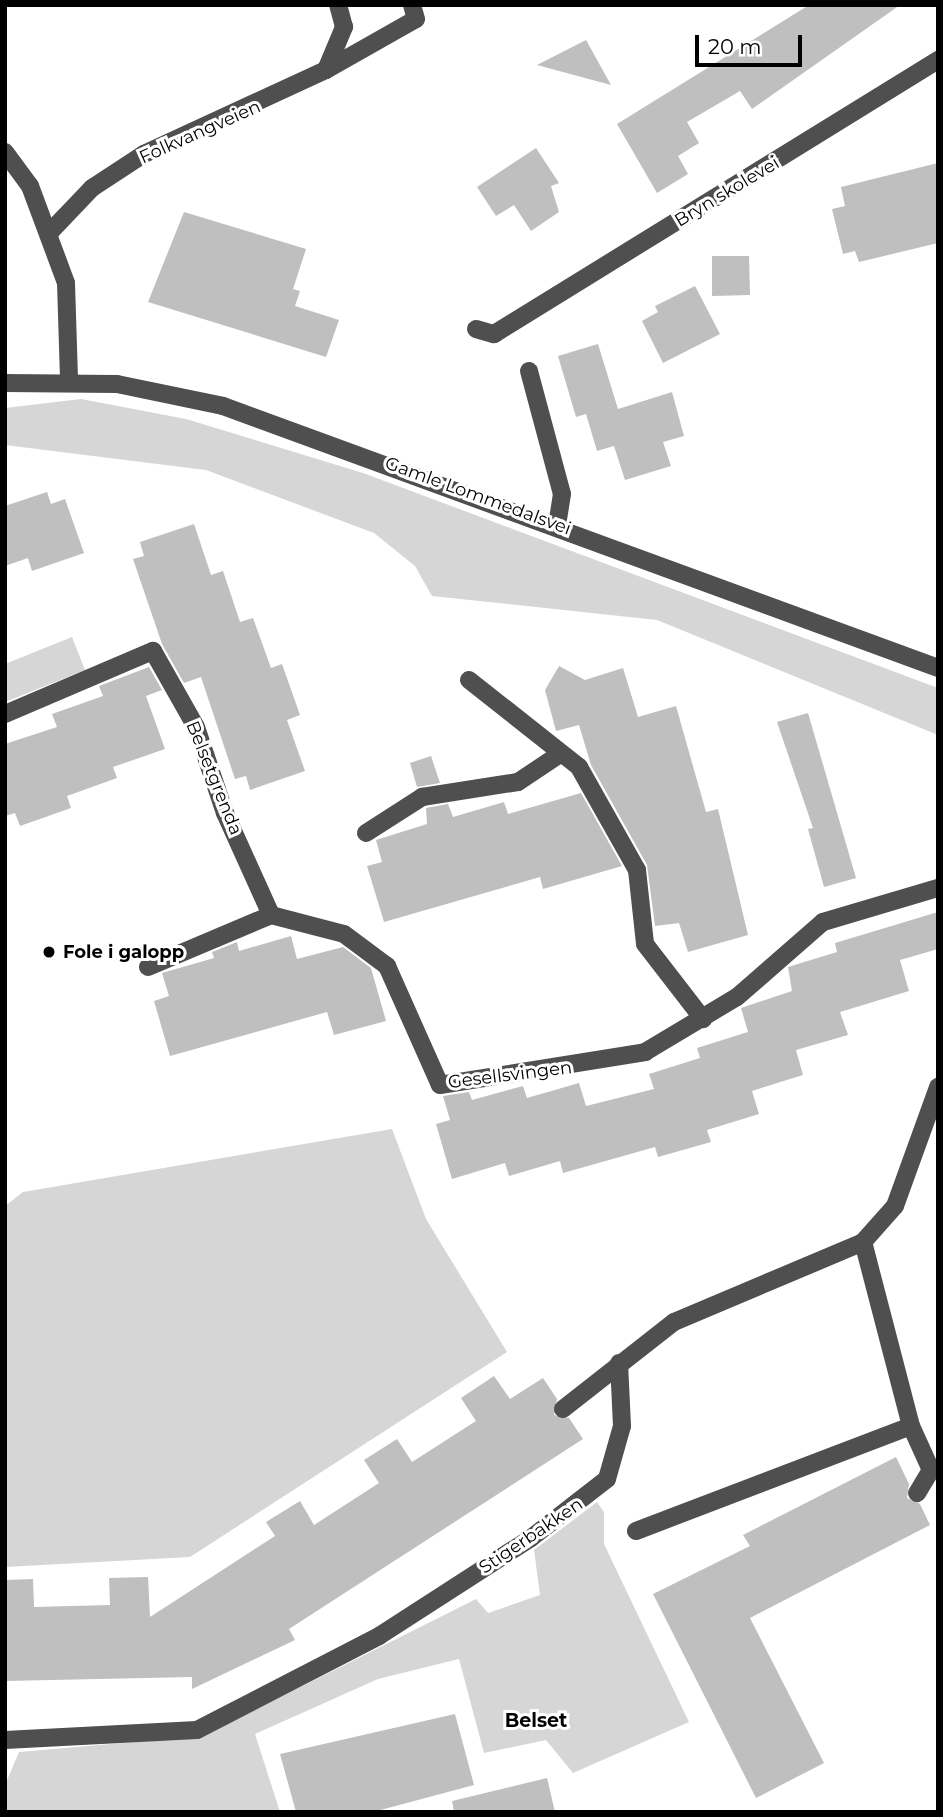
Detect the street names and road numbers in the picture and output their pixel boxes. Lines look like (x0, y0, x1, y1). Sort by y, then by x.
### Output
street label: Folkvangveien (136, 96, 264, 168)
street label: Bryn skolevei (671, 152, 783, 232)
street label: Gamle Lommedalsvei (382, 452, 574, 540)
street label: Belsetgrenda (181, 718, 247, 838)
street label: Gesellsvingen (447, 1057, 573, 1093)
street label: Stigerbakken (475, 1493, 587, 1579)

